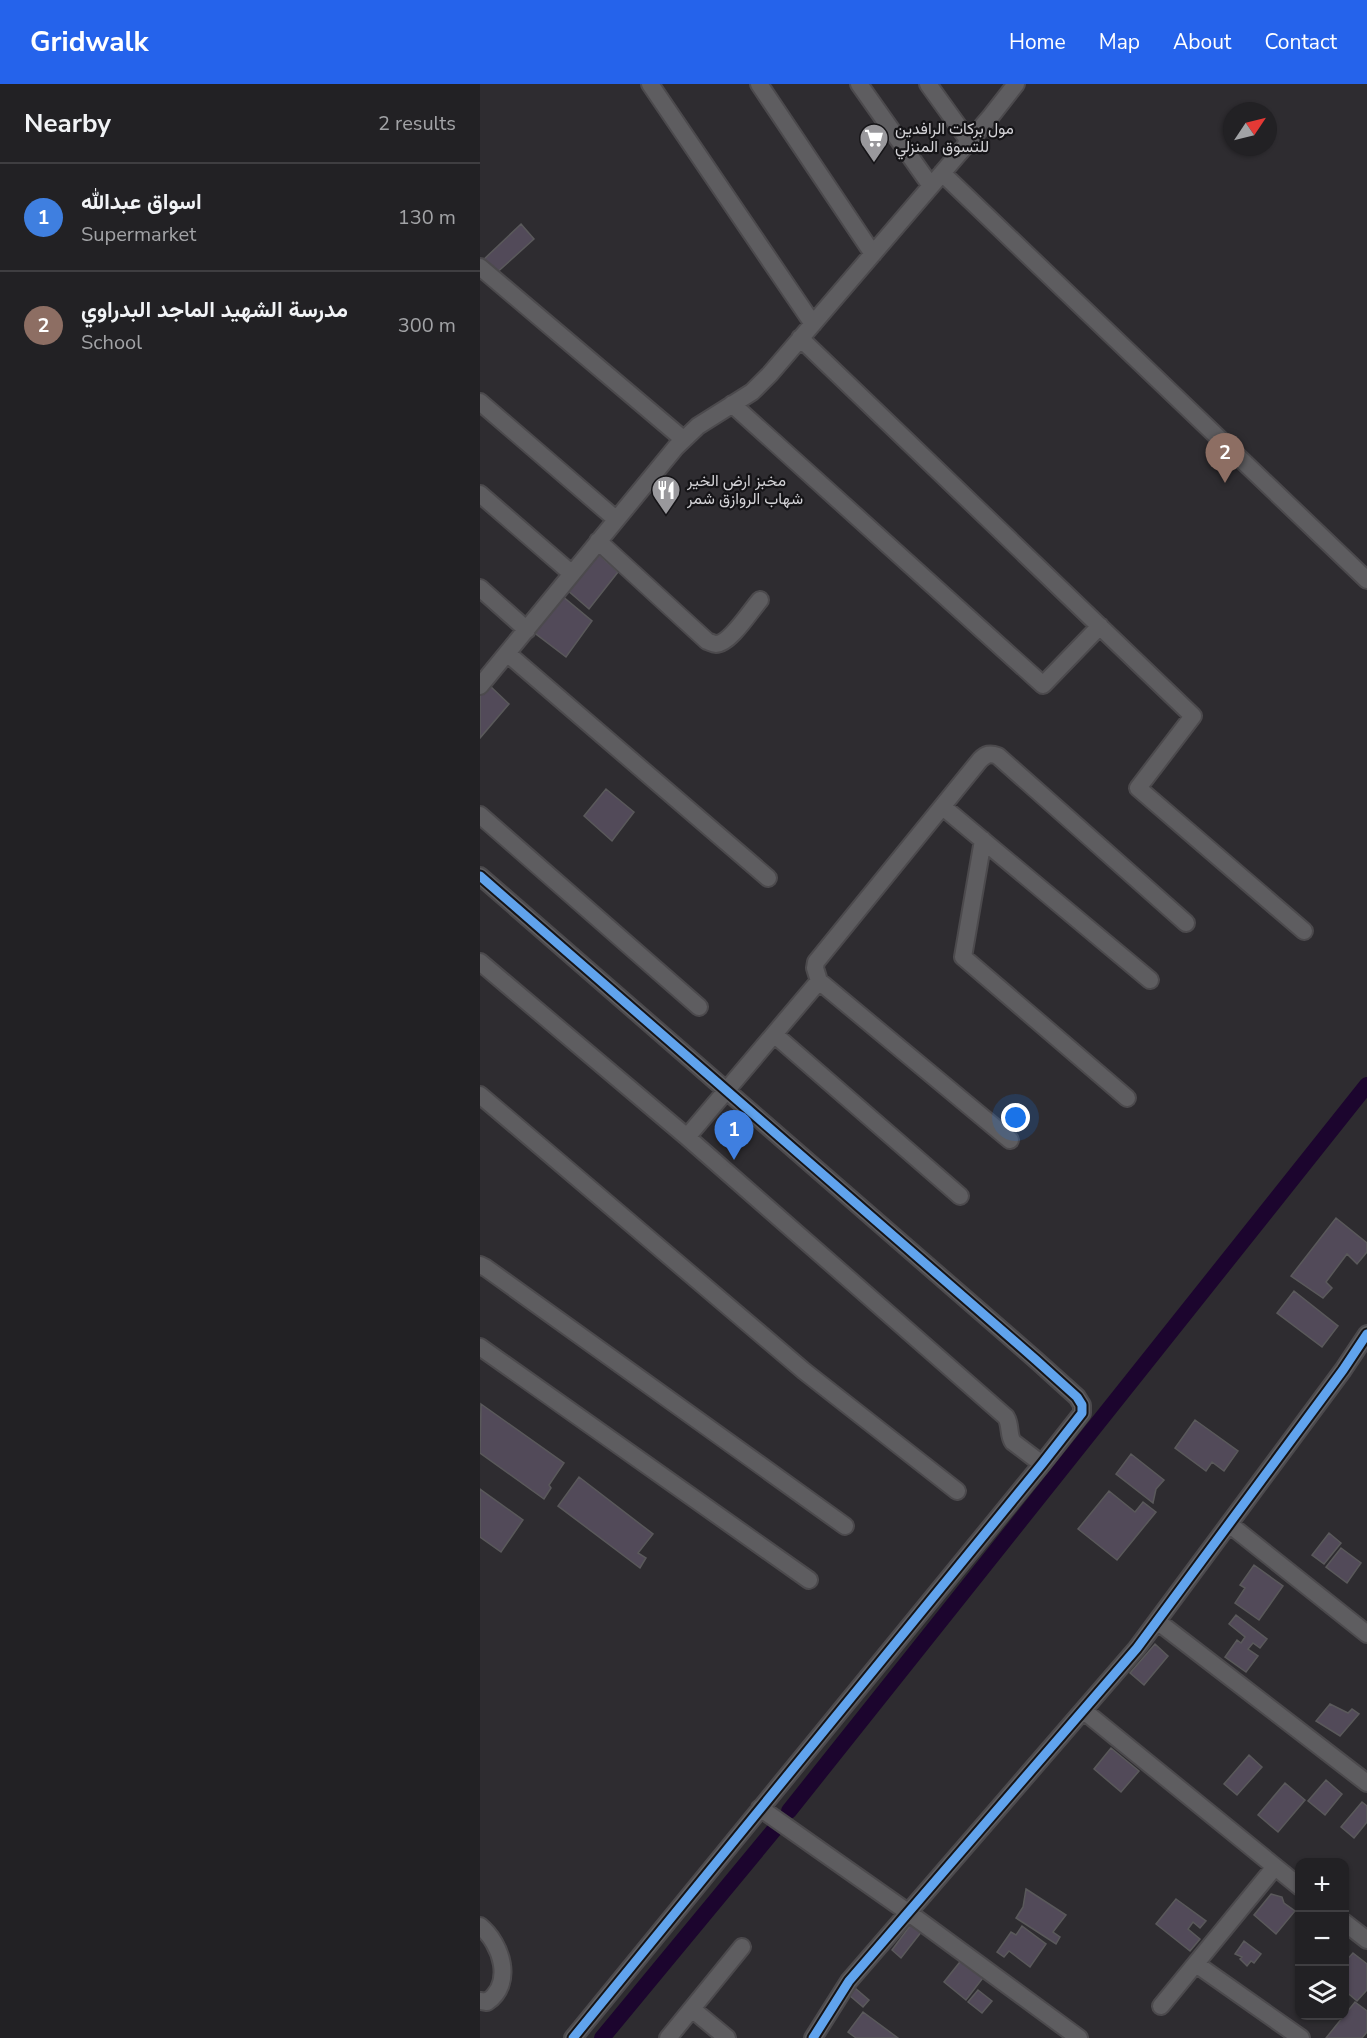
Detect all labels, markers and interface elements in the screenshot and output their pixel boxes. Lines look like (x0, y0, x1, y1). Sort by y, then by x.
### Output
text: Gridwalk (30, 23, 148, 61)
text: Home (1009, 28, 1066, 56)
text: Map (1099, 28, 1140, 56)
text: About (1173, 28, 1231, 56)
text: Contact (1264, 28, 1337, 56)
north arrow (1223, 102, 1277, 156)
text: Nearby (24, 106, 111, 141)
text: 2 results (378, 110, 456, 137)
place label: مول بركات الرافدين للتسوق المنزلي (895, 118, 1014, 160)
supermarket icon: مول بركات الرافدين للتسوق المنزلي (858, 122, 890, 164)
text: اسواق عبدالله (81, 187, 202, 217)
text: 1 (38, 204, 50, 231)
text: 130 m (398, 204, 456, 231)
text: Supermarket (81, 221, 196, 248)
text: مدرسة الشهيد الماجد البدراوي (81, 295, 348, 325)
text: 2 (38, 312, 50, 339)
text: 300 m (398, 312, 456, 339)
text: School (81, 329, 142, 356)
pin: 2 (1206, 434, 1244, 483)
place label: مخبز ارض الخير شهاب الروازق شمر (686, 470, 803, 510)
restaurant icon: مخبز ارض الخير شهاب الروازق شمر (650, 474, 682, 516)
your location (1001, 1103, 1030, 1132)
pin: 1 (714, 1110, 754, 1160)
map controls (1295, 1858, 1349, 2020)
button: + (1295, 1858, 1349, 1912)
button: − (1295, 1912, 1349, 1966)
button: layers (1295, 1966, 1349, 2020)

